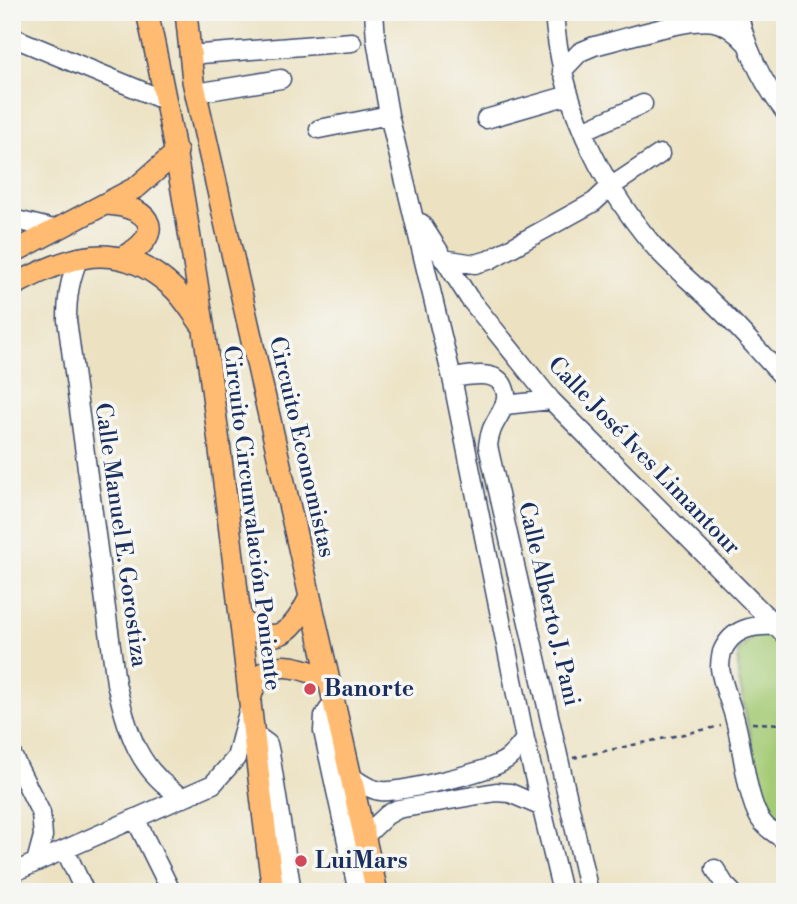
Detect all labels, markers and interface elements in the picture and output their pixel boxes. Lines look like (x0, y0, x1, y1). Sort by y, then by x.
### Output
street label: Circuito Economistas (263, 334, 341, 560)
street label: Circuito Circunvalación Poniente (217, 344, 287, 692)
street label: Calle José Ives Limantour (542, 351, 746, 561)
street label: Calle Manuel E. Gorostiza (89, 401, 153, 669)
street label: Calle Alberto J. Pani (512, 499, 586, 709)
place label: Banorte (324, 675, 414, 703)
marker: Banorte (302, 681, 318, 697)
place label: LuiMars (315, 847, 408, 875)
marker: LuiMars (293, 853, 309, 869)

